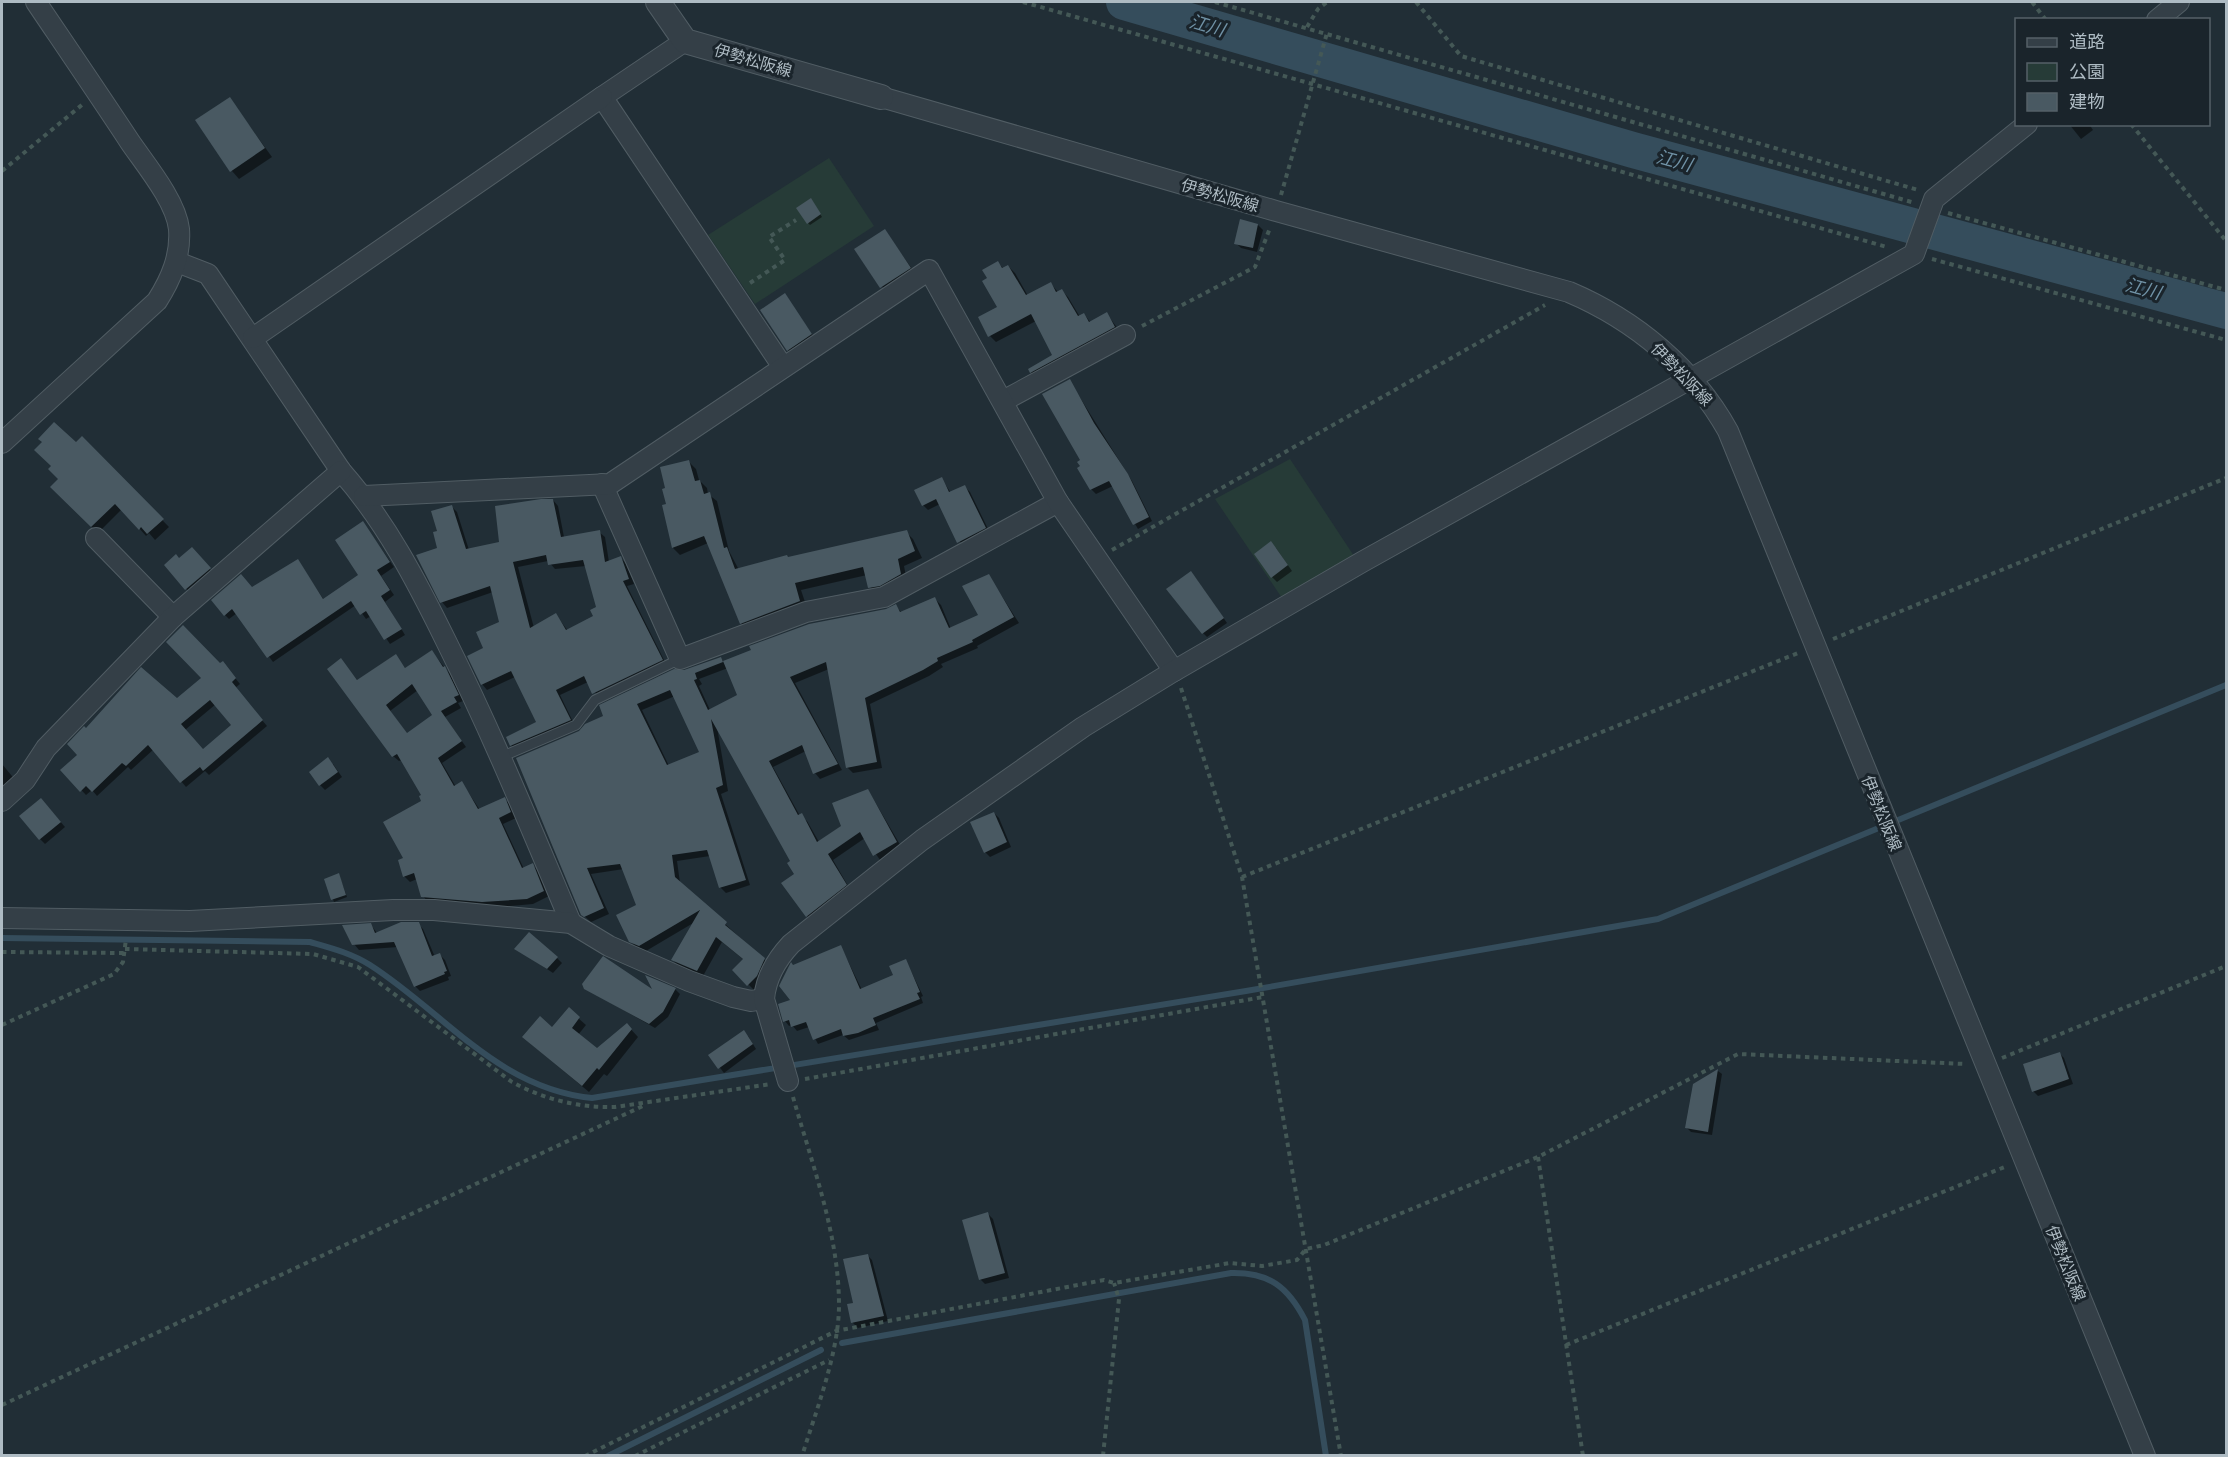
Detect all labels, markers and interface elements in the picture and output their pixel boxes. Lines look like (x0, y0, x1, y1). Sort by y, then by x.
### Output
water label: 江川 (1186, 9, 1230, 43)
legend (2015, 18, 2210, 126)
text: 道路 (2069, 29, 2105, 54)
street label: 伊勢松阪線 (712, 38, 794, 82)
text: 公園 (2069, 59, 2105, 84)
text: 建物 (2069, 89, 2105, 114)
water label: 江川 (1654, 144, 1697, 178)
street label: 伊勢松阪線 (1179, 173, 1261, 217)
water label: 江川 (2123, 272, 2166, 306)
street label: 伊勢松阪線 (1646, 338, 1718, 410)
street label: 伊勢松阪線 (1857, 772, 1907, 854)
street label: 伊勢松阪線 (2041, 1222, 2091, 1304)

